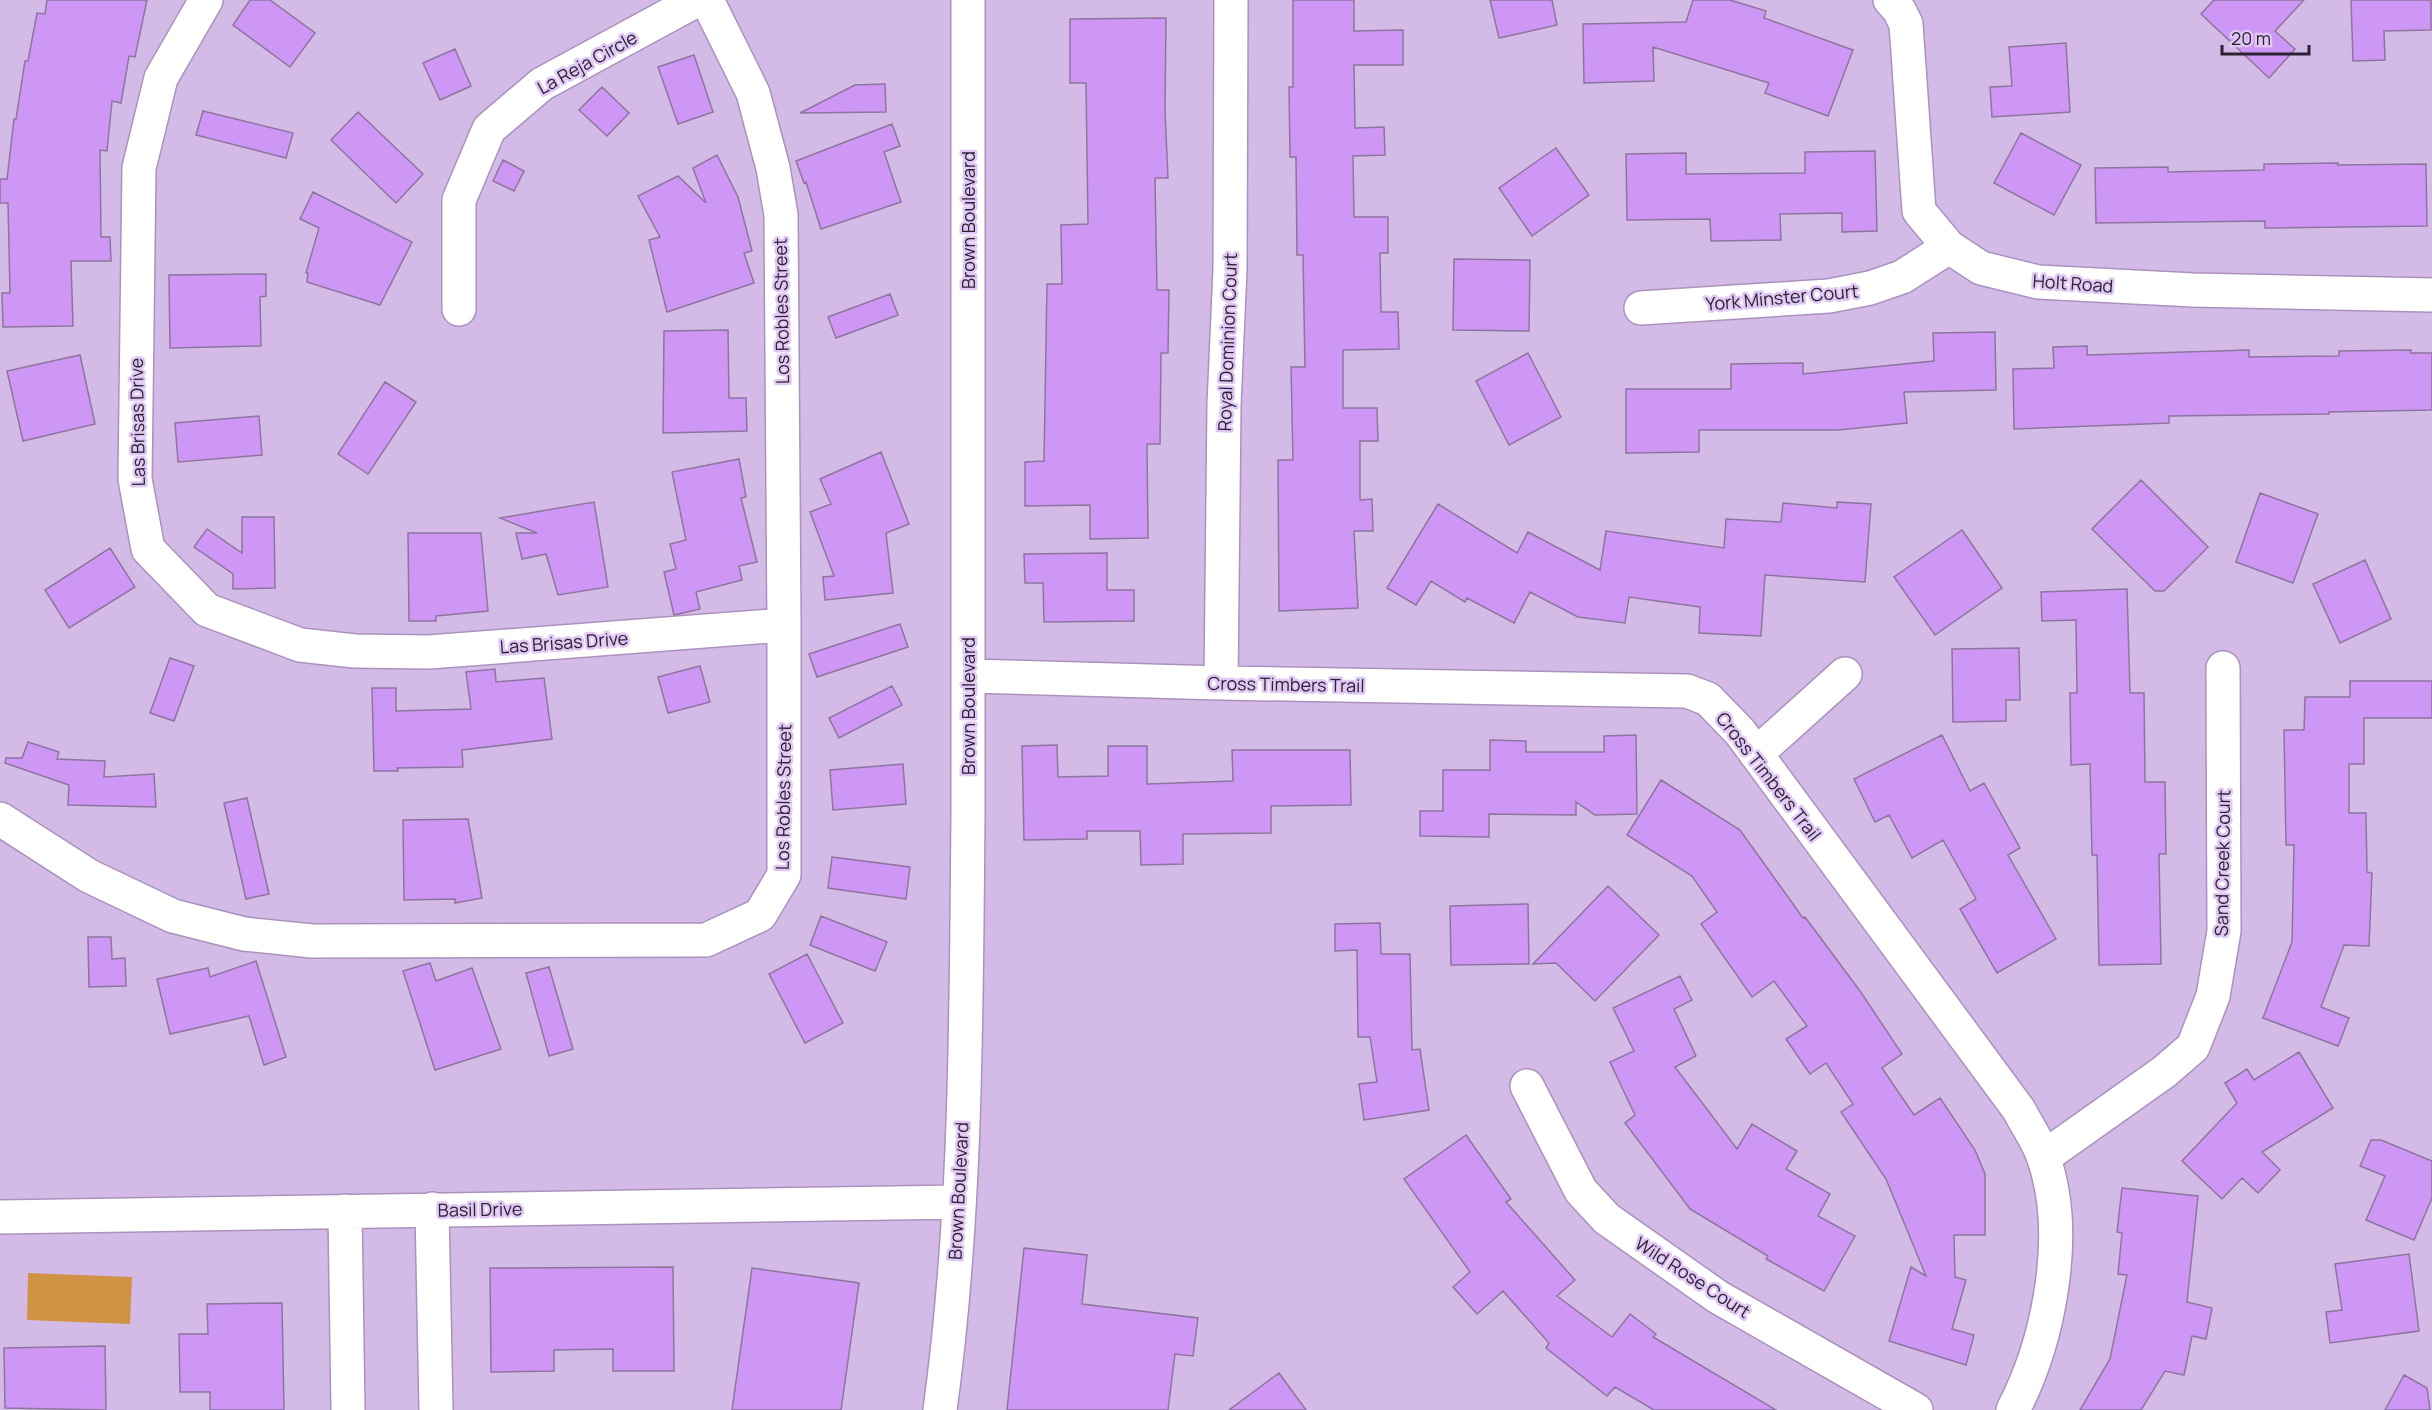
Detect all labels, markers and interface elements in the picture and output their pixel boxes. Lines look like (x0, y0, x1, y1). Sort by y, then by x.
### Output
scale bar (2222, 18, 2309, 56)
street label: La Reja Circle (533, 25, 641, 99)
text: 20 m (2231, 26, 2271, 50)
street label: Brown Boulevard (956, 151, 980, 289)
street label: Los Robles Street (768, 238, 794, 384)
street label: Royal Dominion Court (1212, 252, 1242, 432)
street label: Holt Road (2032, 268, 2114, 298)
street label: York Minster Court (1705, 278, 1859, 316)
street label: Las Brisas Drive (124, 358, 150, 486)
street label: Las Brisas Drive (499, 626, 629, 658)
street label: Brown Boulevard (956, 637, 980, 775)
street label: Cross Timbers Trail (1207, 671, 1365, 697)
street label: Cross Timbers Trail (1711, 707, 1827, 845)
street label: Los Robles Street (770, 724, 796, 870)
street label: Sand Creek Court (2209, 789, 2235, 937)
street label: Brown Boulevard (942, 1121, 974, 1261)
street label: Basil Drive (438, 1196, 522, 1222)
street label: Wild Rose Court (1631, 1231, 1755, 1323)

